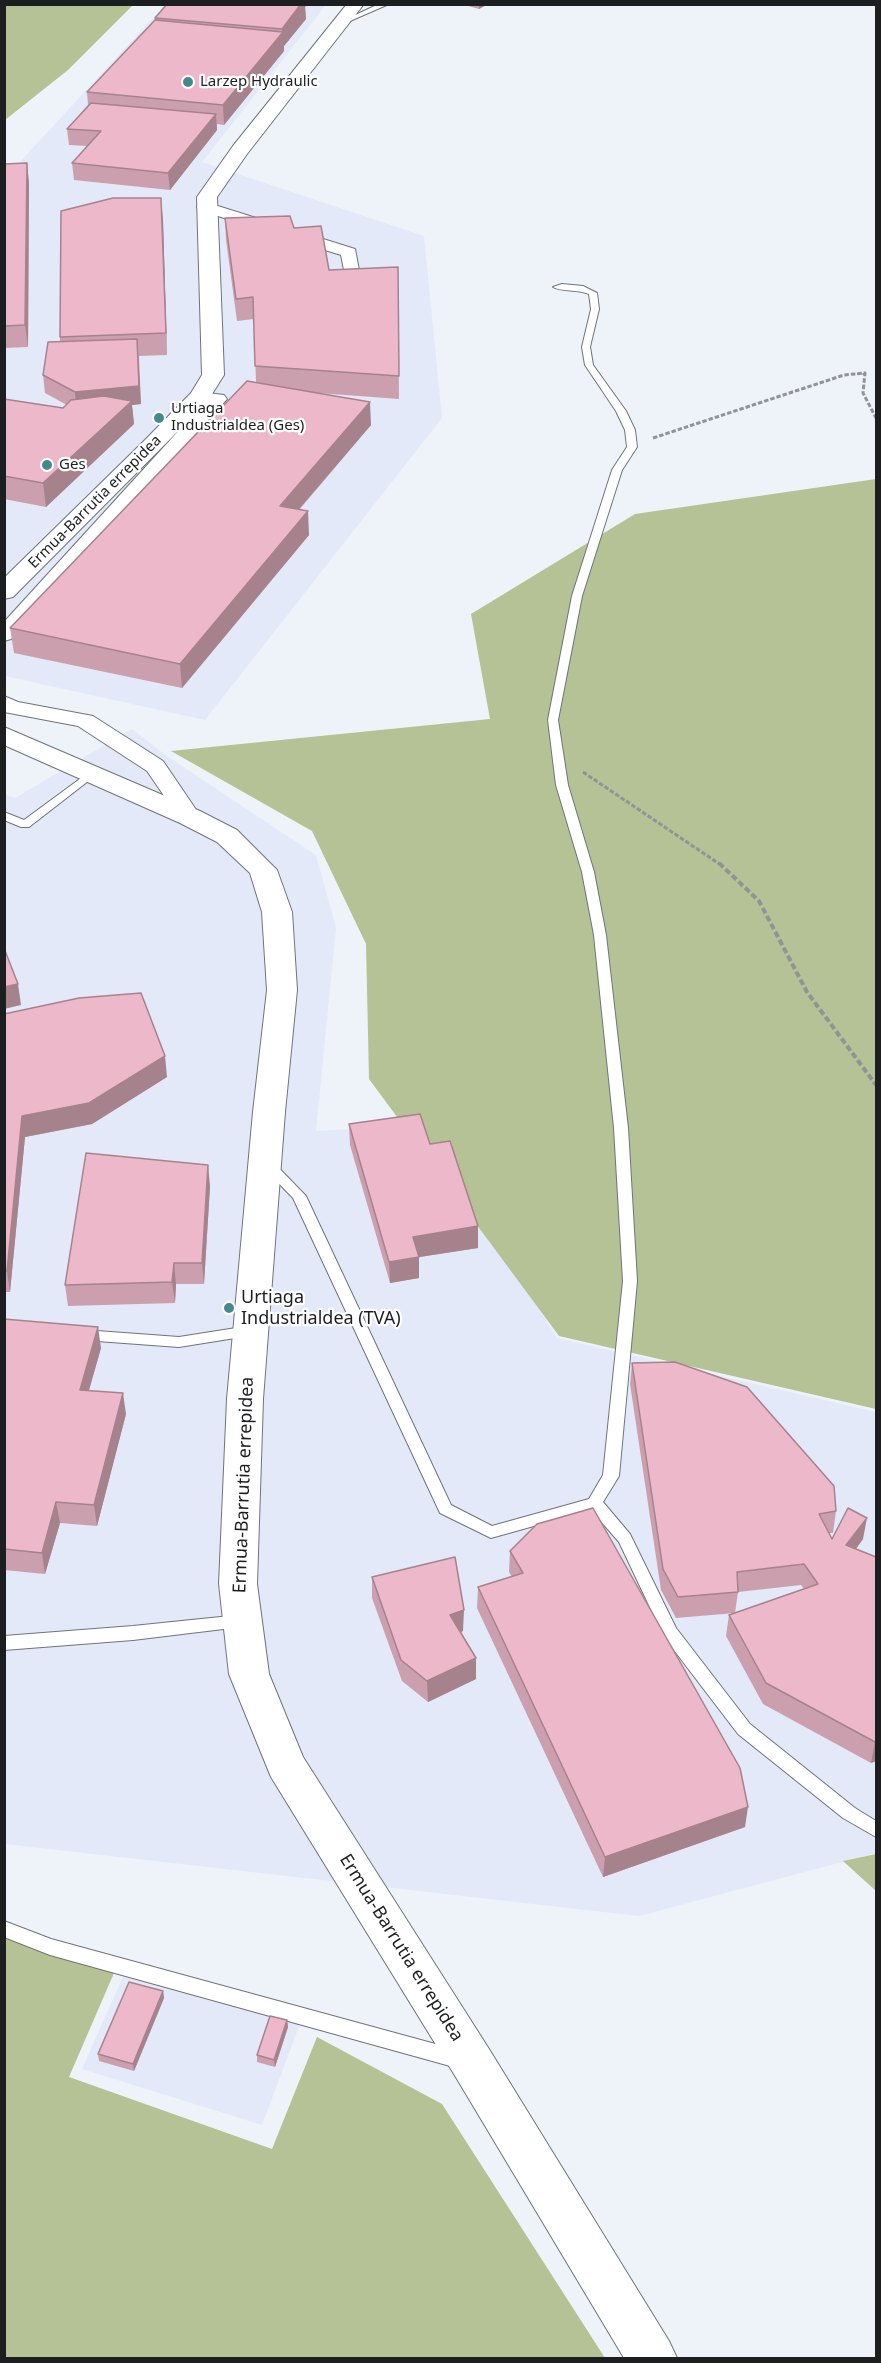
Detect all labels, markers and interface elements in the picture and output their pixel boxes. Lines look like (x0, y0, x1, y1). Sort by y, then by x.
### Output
place label: Larzep Hydraulic (200, 73, 318, 91)
marker: Larzep Hydraulic (181, 75, 195, 89)
place label: Urtiaga Industrialdea (Ges) (171, 400, 304, 435)
marker: Urtiaga Industrialdea (Ges) (152, 411, 166, 425)
street label: Ermua-Barrutia errepidea (25, 432, 165, 572)
place label: Ges (59, 456, 86, 474)
marker: Ges (40, 458, 54, 472)
place label: Urtiaga Industrialdea (TVA) (241, 1287, 401, 1330)
marker: Urtiaga Industrialdea (TVA) (222, 1301, 236, 1315)
street label: Ermua-Barrutia errepidea (229, 1376, 259, 1594)
street label: Ermua-Barrutia errepidea (334, 1850, 468, 2046)

